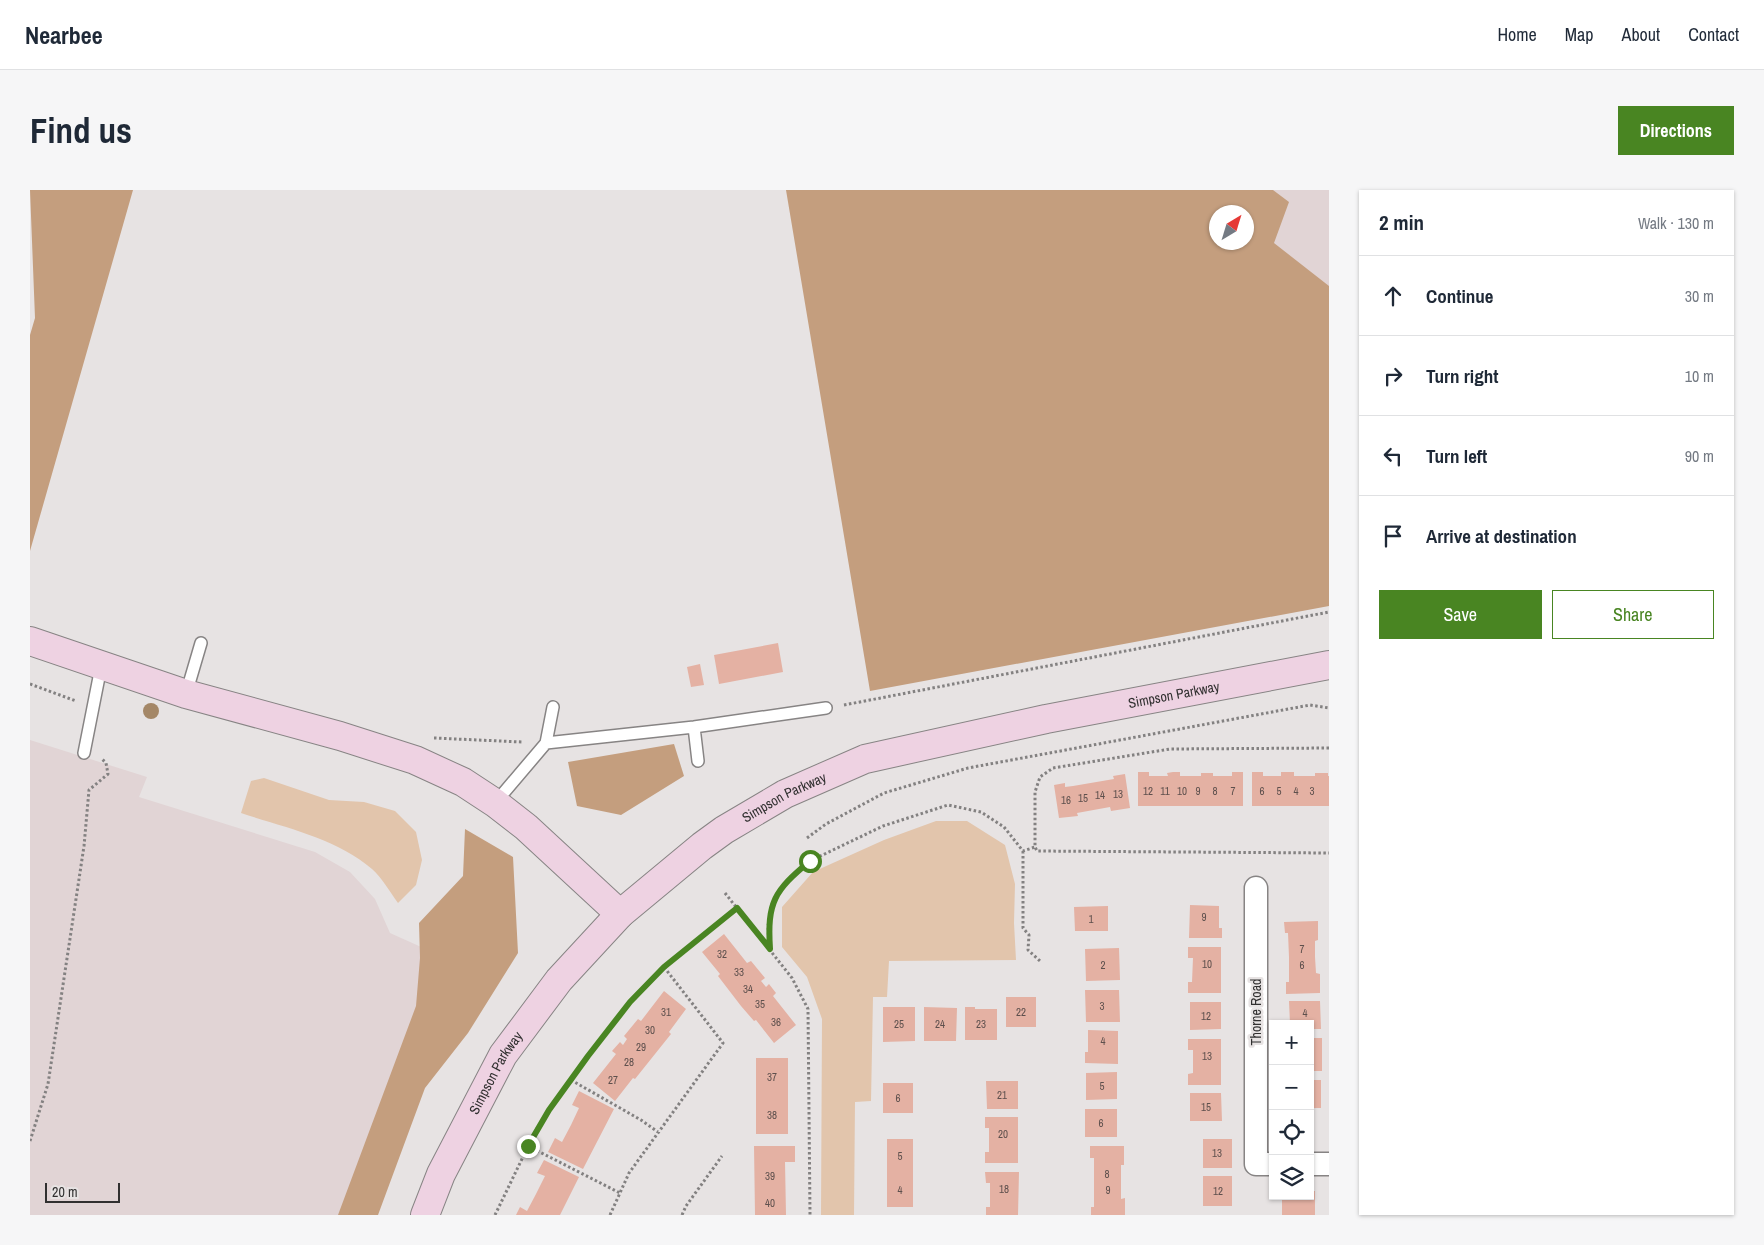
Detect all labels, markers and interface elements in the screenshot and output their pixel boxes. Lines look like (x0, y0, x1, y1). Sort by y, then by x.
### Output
text: Nearbee (25, 19, 103, 51)
text: Home (1497, 22, 1537, 47)
text: Map (1565, 22, 1594, 47)
text: About (1622, 22, 1660, 47)
text: Contact (1688, 22, 1739, 47)
button: Directions (1618, 106, 1734, 155)
text: Find us (30, 107, 132, 154)
north arrow (1209, 205, 1254, 250)
text: 2 min (1379, 208, 1424, 237)
text: Walk · 130 m (1638, 212, 1714, 234)
icon: ahead (1379, 282, 1407, 310)
text: Continue (1426, 283, 1494, 309)
text: 30 m (1685, 285, 1714, 307)
icon: right (1379, 362, 1407, 390)
text: Turn right (1426, 363, 1498, 389)
text: 10 m (1685, 365, 1714, 387)
icon: left (1379, 442, 1407, 470)
text: Turn left (1426, 443, 1487, 469)
text: 90 m (1685, 445, 1714, 467)
icon: arrive (1379, 522, 1407, 550)
text: Arrive at destination (1426, 523, 1577, 549)
button: Save (1379, 590, 1542, 639)
button: Share (1552, 590, 1714, 639)
street label: Simpson Parkway (1127, 677, 1221, 712)
street label: Simpson Parkway (739, 768, 829, 826)
house number: 12 (1143, 784, 1153, 798)
house number: 11 (1160, 784, 1170, 798)
house number: 10 (1177, 784, 1187, 798)
house number: 9 (1195, 784, 1201, 798)
house number: 8 (1212, 784, 1218, 798)
house number: 7 (1230, 784, 1236, 798)
house number: 6 (1259, 784, 1265, 798)
house number: 5 (1276, 784, 1282, 798)
house number: 4 (1293, 784, 1299, 798)
house number: 3 (1309, 784, 1315, 798)
house number: 13 (1113, 787, 1123, 801)
house number: 14 (1095, 788, 1105, 802)
house number: 15 (1078, 791, 1088, 805)
house number: 16 (1061, 793, 1071, 807)
route start (799, 850, 822, 873)
house number: 9 (1201, 910, 1207, 924)
house number: 1 (1088, 912, 1094, 926)
house number: 7 (1299, 942, 1305, 956)
house number: 32 (717, 947, 727, 961)
house number: 10 (1202, 957, 1212, 971)
house number: 2 (1100, 958, 1106, 972)
house number: 6 (1299, 958, 1305, 972)
house number: 33 (734, 965, 744, 979)
street label: Thorne Road (1247, 978, 1265, 1046)
house number: 34 (743, 982, 753, 996)
house number: 35 (755, 997, 765, 1011)
house number: 3 (1099, 999, 1105, 1013)
house number: 31 (661, 1005, 671, 1019)
house number: 22 (1016, 1005, 1026, 1019)
house number: 4 (1302, 1006, 1308, 1020)
house number: 12 (1201, 1009, 1211, 1023)
house number: 36 (771, 1015, 781, 1029)
house number: 25 (894, 1017, 904, 1031)
house number: 24 (935, 1017, 945, 1031)
house number: 23 (976, 1017, 986, 1031)
map controls (1269, 1020, 1314, 1200)
button: + (1269, 1020, 1314, 1065)
house number: 30 (645, 1023, 655, 1037)
street label: Simpson Parkway (465, 1028, 527, 1117)
house number: 4 (1100, 1034, 1106, 1048)
house number: 29 (636, 1040, 646, 1054)
house number: 13 (1202, 1049, 1212, 1063)
house number: 28 (624, 1055, 634, 1069)
button: − (1269, 1065, 1314, 1110)
house number: 37 (767, 1070, 777, 1084)
house number: 27 (608, 1073, 618, 1087)
house number: 5 (1099, 1079, 1105, 1093)
house number: 21 (997, 1088, 1007, 1102)
house number: 6 (895, 1091, 901, 1105)
house number: 15 (1201, 1100, 1211, 1114)
house number: 38 (767, 1108, 777, 1122)
button: locate (1269, 1110, 1314, 1155)
house number: 6 (1098, 1116, 1104, 1130)
house number: 20 (998, 1127, 1008, 1141)
route end (517, 1135, 540, 1158)
house number: 13 (1212, 1146, 1222, 1160)
house number: 5 (897, 1149, 903, 1163)
button: layers (1269, 1155, 1314, 1200)
house number: 8 (1104, 1167, 1110, 1181)
house number: 39 (765, 1169, 775, 1183)
scale bar (45, 1180, 120, 1203)
house number: 18 (999, 1182, 1009, 1196)
text: 20 m (52, 1183, 78, 1201)
house number: 4 (897, 1183, 903, 1197)
house number: 9 (1105, 1183, 1111, 1197)
house number: 12 (1213, 1184, 1223, 1198)
house number: 40 (765, 1196, 775, 1210)

